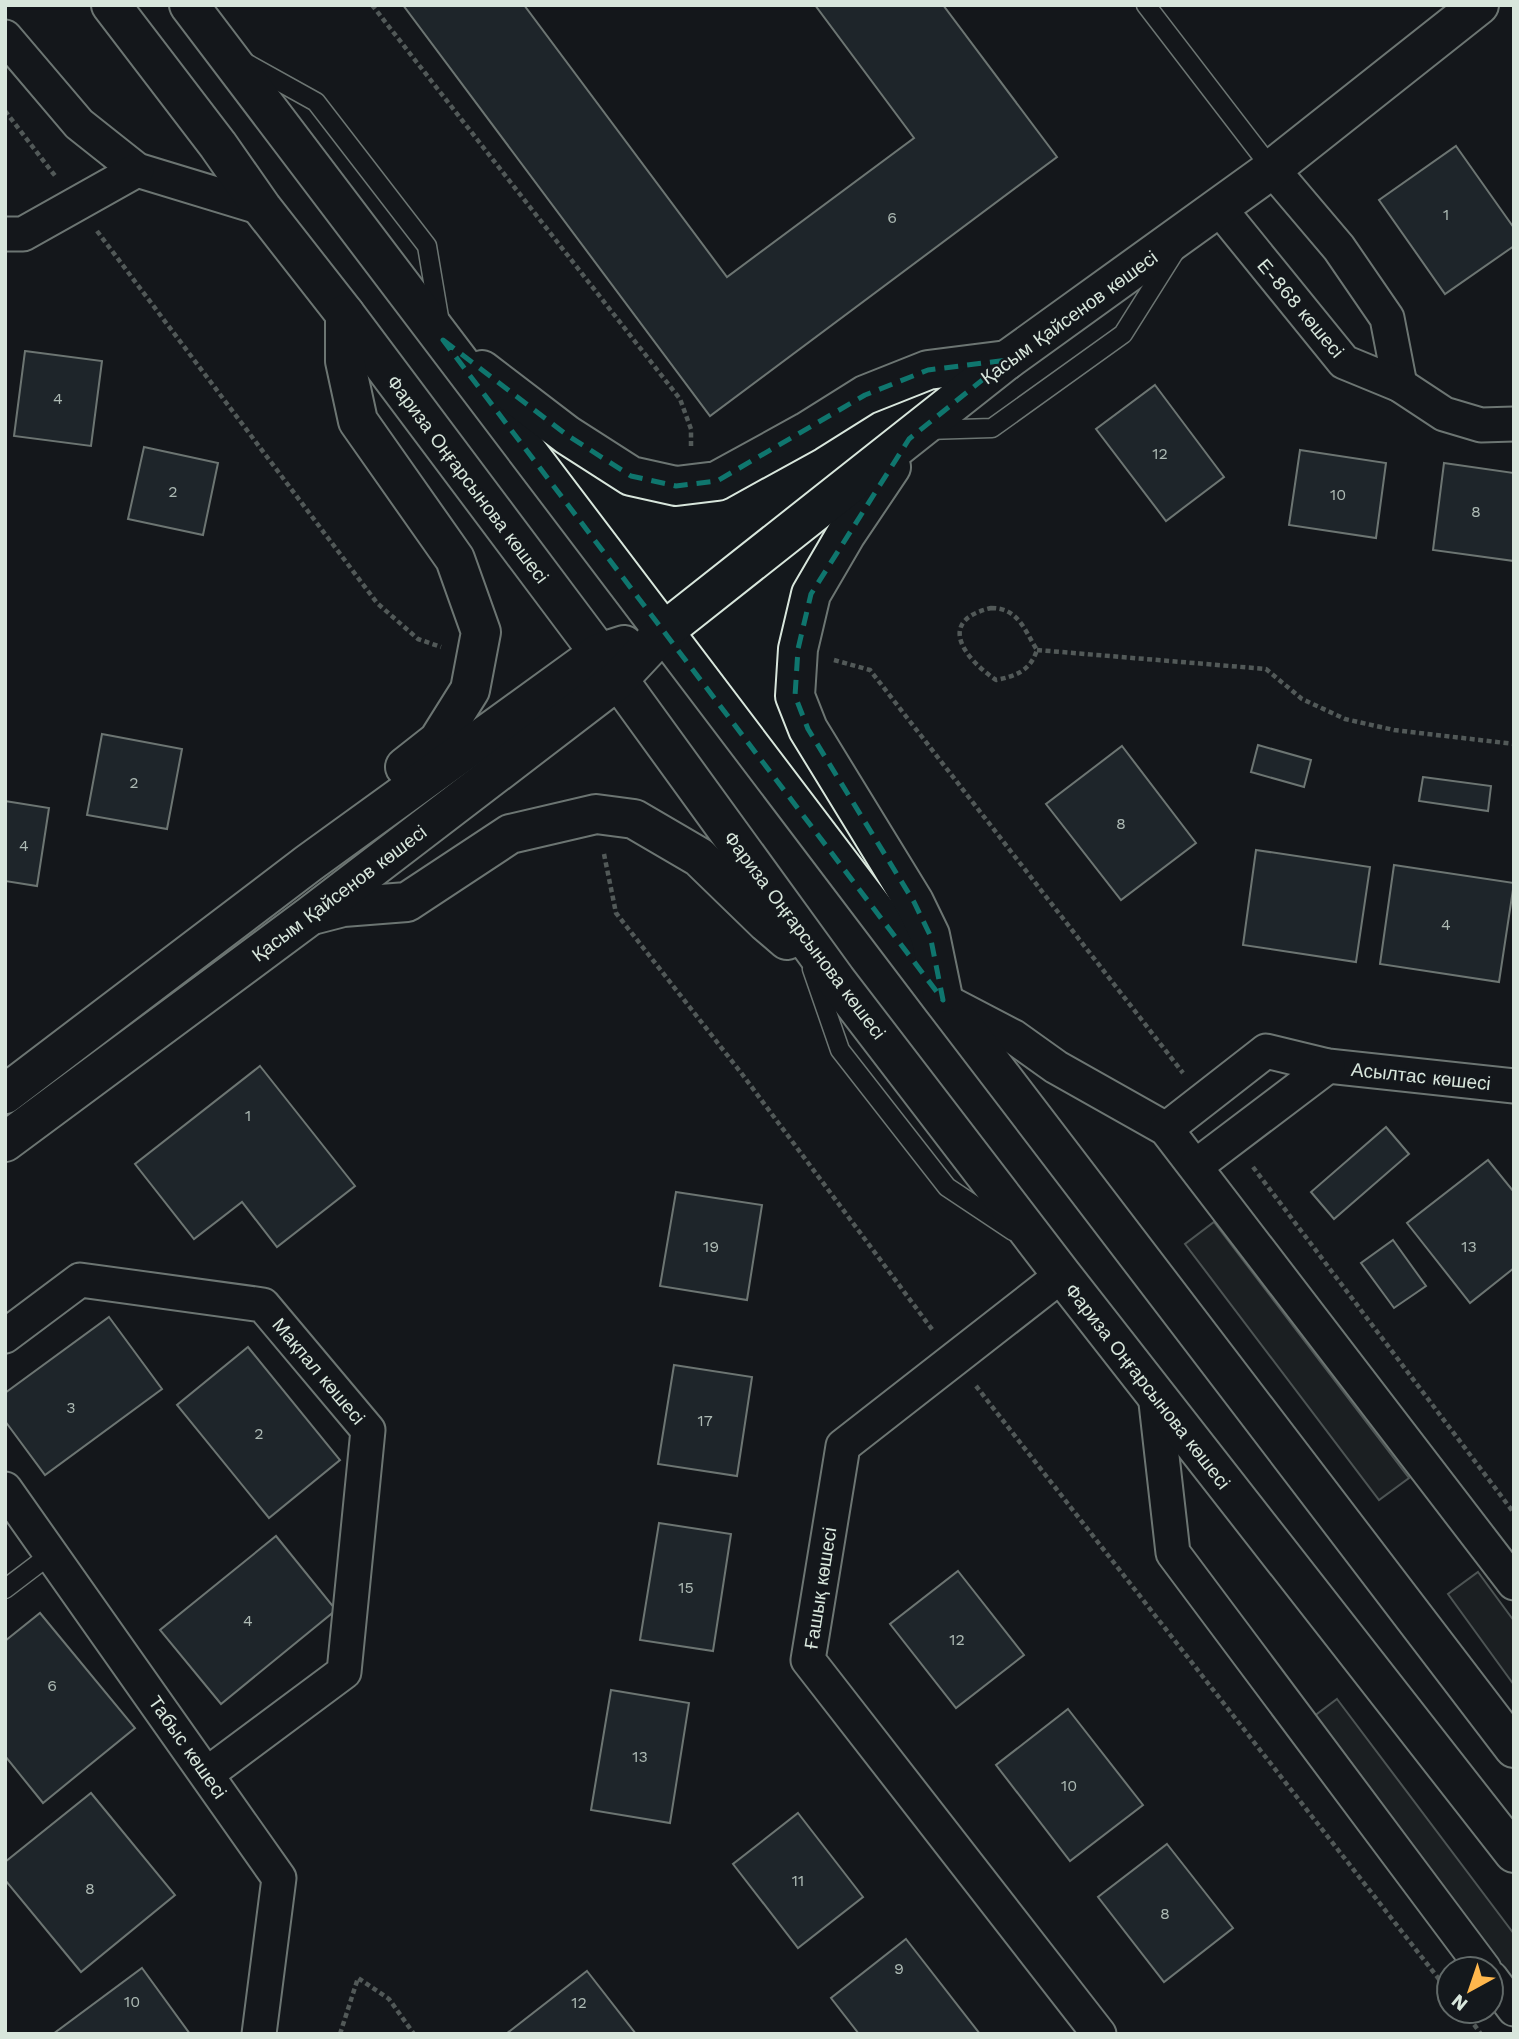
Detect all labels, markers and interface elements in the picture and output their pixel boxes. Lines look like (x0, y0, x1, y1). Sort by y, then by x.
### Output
house number: 1 (1443, 205, 1449, 224)
house number: 6 (887, 208, 897, 227)
street label: Қасым Қайсенов көшесі (976, 246, 1162, 389)
street label: Е-868 көшесі (1253, 254, 1349, 363)
street label: Фариза Оңғарсынова көшесі (382, 371, 553, 588)
house number: 4 (53, 389, 63, 408)
house number: 12 (1152, 444, 1168, 463)
house number: 2 (168, 482, 178, 501)
house number: 10 (1330, 485, 1346, 504)
house number: 8 (1471, 502, 1481, 521)
house number: 2 (129, 773, 139, 792)
house number: 8 (1116, 814, 1126, 833)
street label: Қасым Қайсенов көшесі (247, 820, 431, 967)
street label: Фариза Оңғарсынова көшесі (719, 827, 890, 1044)
house number: 4 (19, 836, 29, 855)
house number: 4 (1441, 915, 1451, 934)
street label: Асылтас көшесі (1350, 1058, 1492, 1095)
house number: 1 (245, 1106, 251, 1125)
house number: 19 (703, 1237, 719, 1256)
house number: 13 (1461, 1237, 1477, 1256)
street label: Фариза Оңғарсынова көшесі (1060, 1279, 1235, 1494)
street label: Мақпал көшесі (267, 1313, 370, 1429)
house number: 3 (66, 1398, 76, 1417)
house number: 17 (697, 1411, 713, 1430)
house number: 2 (254, 1424, 264, 1443)
street label: Ғашық көшесі (799, 1526, 841, 1652)
house number: 15 (678, 1578, 694, 1597)
house number: 4 (243, 1611, 253, 1630)
house number: 12 (949, 1630, 965, 1649)
house number: 6 (47, 1676, 57, 1695)
street label: Табыс көшесі (144, 1691, 231, 1803)
house number: 13 (632, 1747, 648, 1766)
house number: 10 (1061, 1776, 1077, 1795)
house number: 11 (792, 1871, 804, 1890)
house number: 8 (85, 1879, 95, 1898)
house number: 8 (1160, 1904, 1170, 1923)
north arrow (1435, 1955, 1505, 2025)
house number: 9 (894, 1959, 904, 1978)
text: N (1447, 1989, 1472, 2016)
house number: 10 (124, 1992, 140, 2011)
house number: 12 (571, 1993, 587, 2012)

